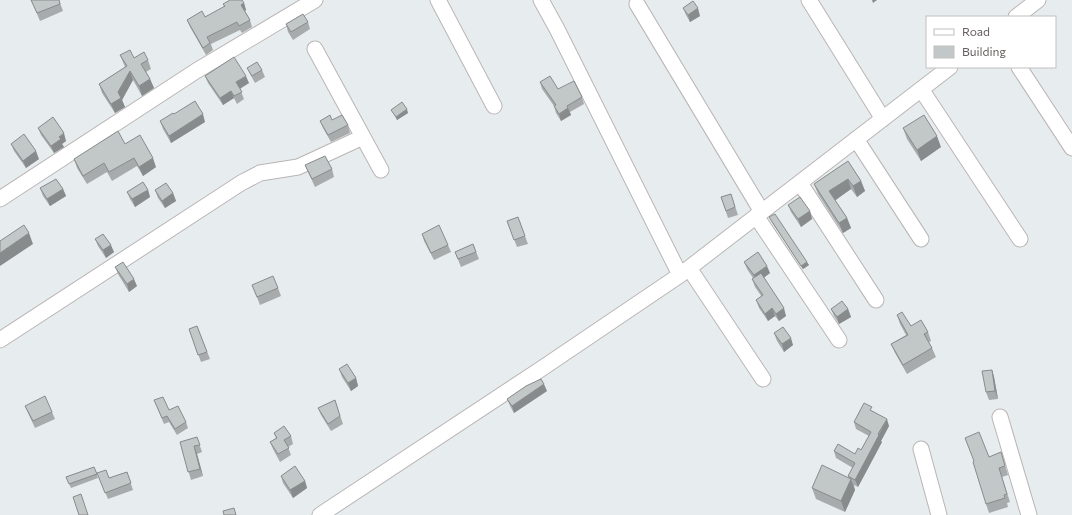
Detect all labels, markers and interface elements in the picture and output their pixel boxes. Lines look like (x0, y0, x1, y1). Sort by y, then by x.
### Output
legend (926, 16, 1056, 68)
text: Road (962, 24, 990, 38)
text: Building (962, 44, 1006, 58)

